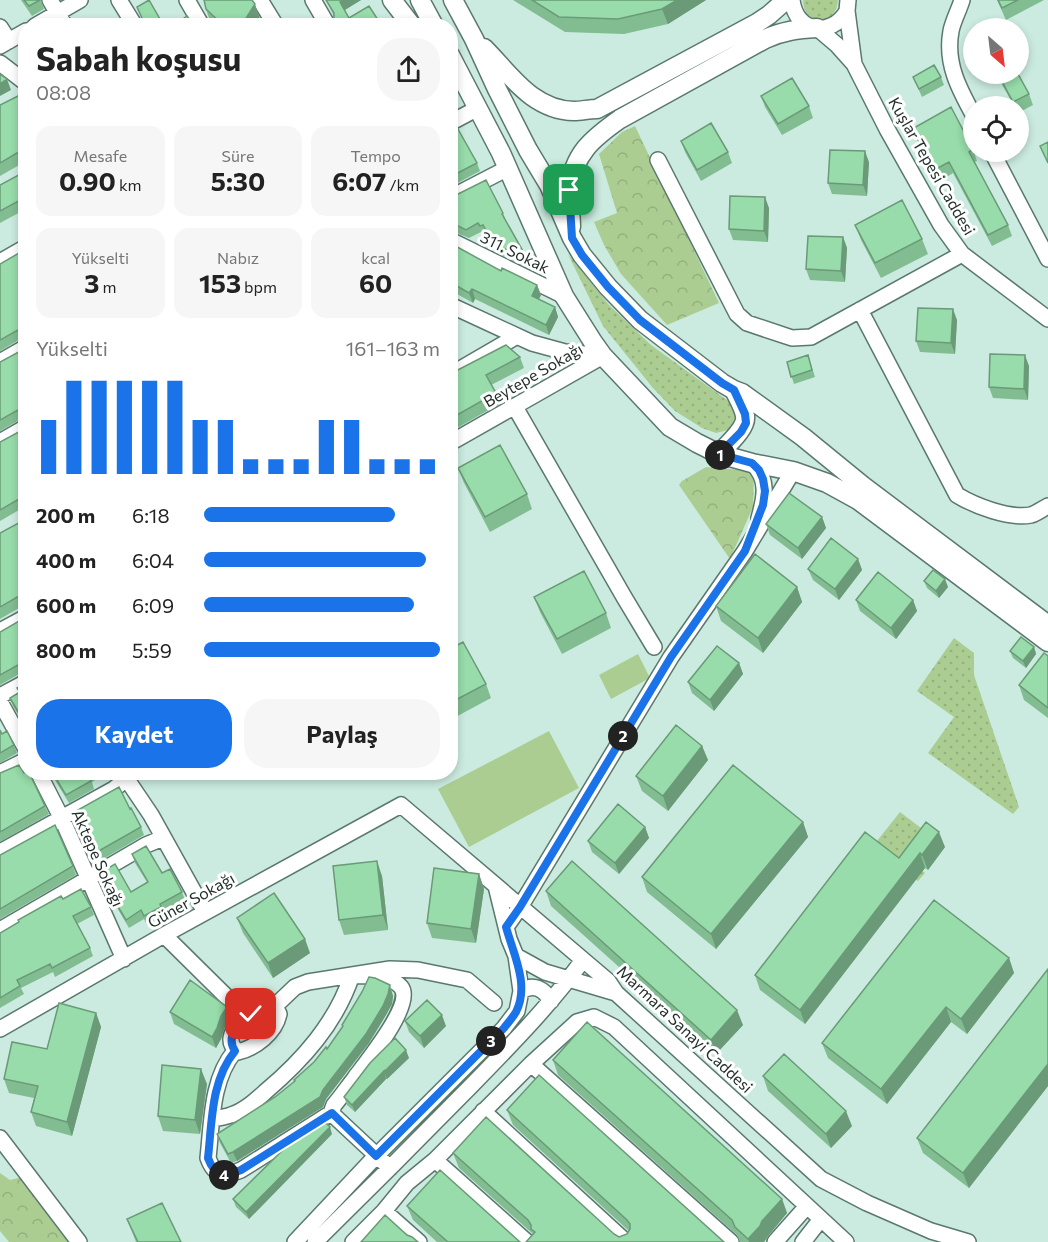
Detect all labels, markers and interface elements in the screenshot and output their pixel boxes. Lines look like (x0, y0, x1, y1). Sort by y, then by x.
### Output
north arrow (963, 18, 1029, 84)
map controls (963, 18, 1029, 162)
text: Sabah koşusu (36, 37, 241, 78)
button: share (377, 38, 440, 101)
text: 08:08 (36, 80, 91, 104)
street label: Kuşlar Tepesi Caddesi (885, 93, 980, 238)
button: locate (963, 96, 1029, 162)
text: Mesafe (73, 146, 127, 165)
text: Süre (222, 146, 254, 165)
text: Tempo (350, 146, 401, 165)
pin (543, 164, 594, 215)
text: 0.90 (59, 165, 116, 196)
text: 5:30 (211, 165, 265, 196)
text: 6:07 (332, 165, 386, 196)
icon: arrive (552, 173, 585, 206)
text: km (116, 175, 142, 194)
text: /km (386, 175, 419, 194)
street label: 311. Sokak (478, 227, 553, 277)
text: Yükselti (72, 248, 129, 267)
text: Nabız (217, 248, 259, 267)
text: kcal (361, 248, 390, 267)
text: 3 (84, 267, 99, 298)
text: 153 (199, 267, 241, 298)
text: 60 (359, 267, 392, 298)
text: m (99, 277, 116, 296)
text: bpm (241, 277, 277, 296)
text: Yükselti (36, 336, 108, 360)
text: 161–163 m (346, 336, 440, 360)
street label: Beytepe Sokağı (480, 338, 586, 411)
pin: 1 (705, 440, 735, 470)
text: 1 (716, 445, 724, 464)
text: 200 m (36, 503, 95, 527)
text: 6:18 (132, 503, 170, 527)
text: 400 m (36, 548, 96, 572)
text: 6:04 (132, 548, 174, 572)
text: 600 m (36, 593, 96, 617)
text: 6:09 (132, 593, 174, 617)
text: 800 m (36, 638, 96, 662)
text: 5:59 (132, 638, 172, 662)
button: Kaydet (36, 699, 232, 768)
button: Paylaş (244, 699, 440, 768)
pin: 2 (608, 721, 638, 751)
text: 2 (618, 726, 628, 745)
street label: Aktepe Sokağı (69, 806, 128, 909)
street label: Güner Sokağı (144, 868, 238, 931)
street label: Marmara Sanayi Caddesi (614, 961, 757, 1096)
pin (225, 988, 276, 1039)
icon: check (234, 997, 267, 1030)
pin: 3 (476, 1026, 506, 1056)
text: 3 (486, 1031, 496, 1050)
pin: 4 (209, 1160, 239, 1190)
text: 4 (219, 1165, 229, 1184)

